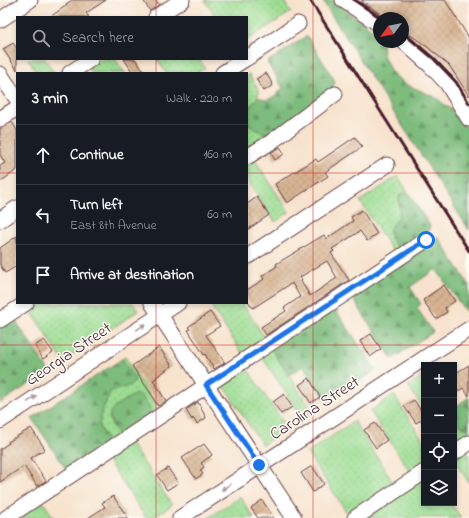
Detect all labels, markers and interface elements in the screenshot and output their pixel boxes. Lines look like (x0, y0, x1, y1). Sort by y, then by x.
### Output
north arrow (373, 12, 409, 48)
search box (16, 16, 248, 60)
icon: search (30, 27, 52, 49)
text: Search here (62, 27, 134, 49)
text: 3 min (32, 86, 68, 111)
text: Walk · 220 m (166, 89, 232, 108)
icon: ahead (32, 144, 54, 166)
text: Continue (70, 144, 124, 166)
text: 160 m (203, 145, 232, 164)
text: Turn left (70, 194, 123, 216)
icon: left (32, 204, 54, 226)
text: 60 m (207, 205, 232, 224)
text: East 8th Avenue (70, 216, 157, 235)
route start (417, 231, 435, 249)
icon: arrive (32, 264, 54, 286)
text: Arrive at destination (70, 264, 194, 286)
street label: Georgia Street (21, 316, 118, 394)
one-way arrow (136, 323, 146, 331)
map controls (421, 362, 457, 506)
button: + (421, 362, 457, 398)
street label: Carolina Street (265, 370, 365, 447)
one-way arrow (27, 395, 38, 403)
button: − (421, 398, 457, 434)
button: locate (421, 434, 457, 470)
route end (250, 456, 268, 474)
button: layers (421, 470, 457, 506)
one-way arrow (221, 483, 232, 491)

